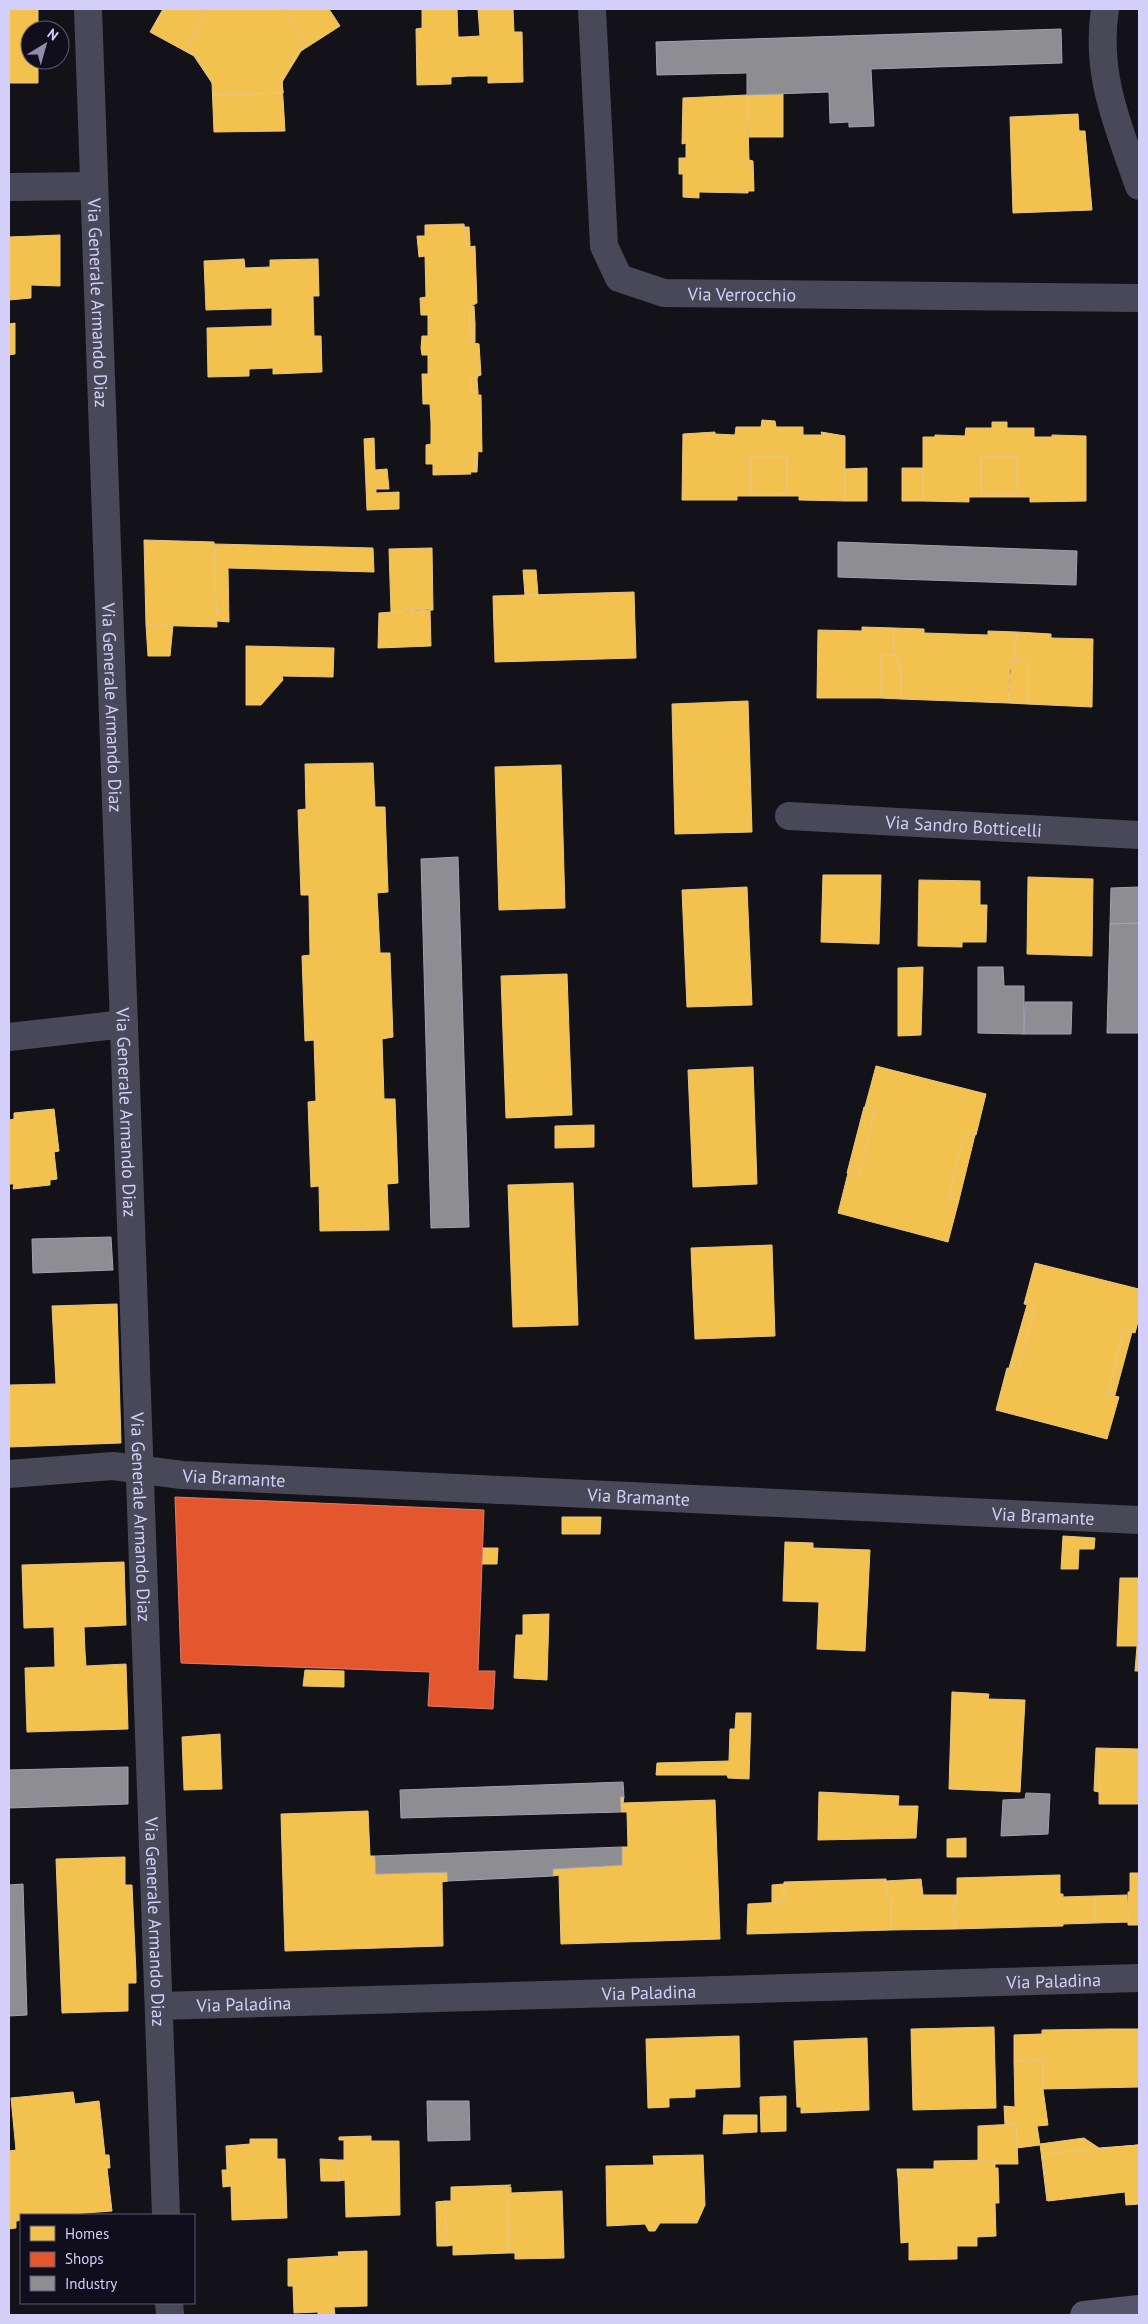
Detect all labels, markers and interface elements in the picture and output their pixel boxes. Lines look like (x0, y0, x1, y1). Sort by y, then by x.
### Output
north arrow (20, 20, 70, 70)
text: N (44, 25, 62, 45)
street label: Via Generale Armando Diaz (83, 197, 114, 408)
street label: Via Verrocchio (686, 282, 796, 306)
street label: Via Generale Armando Diaz (97, 601, 128, 813)
street label: Via Sandro Botticelli (884, 810, 1043, 841)
street label: Via Generale Armando Diaz (112, 1006, 142, 1217)
street label: Via Generale Armando Diaz (126, 1411, 157, 1622)
street label: Via Bramante (181, 1463, 286, 1491)
street label: Via Bramante (586, 1483, 691, 1510)
street label: Via Bramante (990, 1502, 1095, 1529)
street label: Via Generale Armando Diaz (140, 1816, 171, 2027)
street label: Via Paladina (1005, 1968, 1101, 1993)
street label: Via Paladina (600, 1979, 696, 2005)
street label: Via Paladina (195, 1991, 292, 2016)
legend (20, 2214, 195, 2304)
text: Homes (65, 2224, 109, 2243)
text: Shops (65, 2249, 104, 2268)
text: Industry (65, 2274, 117, 2293)

